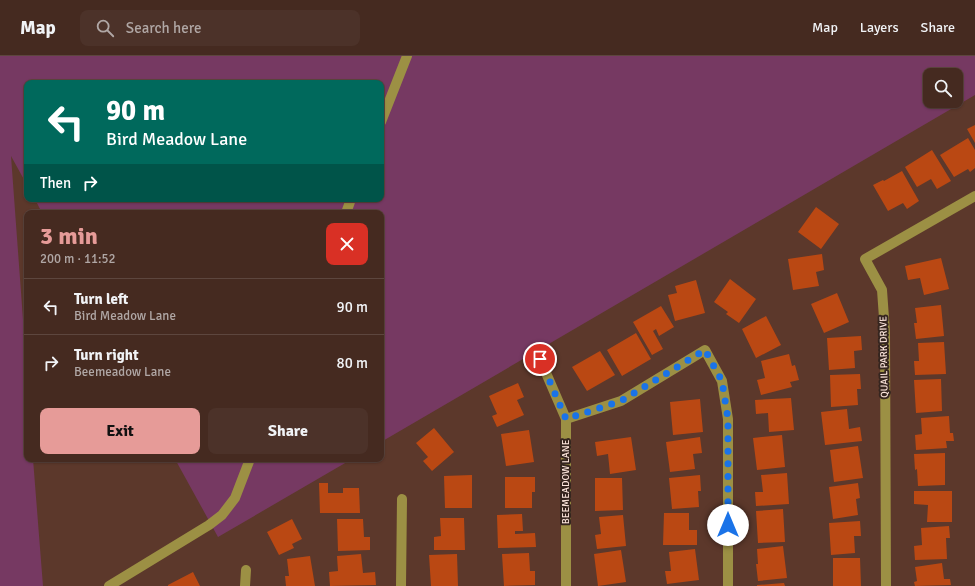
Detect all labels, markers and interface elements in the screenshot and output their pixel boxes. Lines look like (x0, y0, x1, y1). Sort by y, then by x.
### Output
search box (80, 10, 360, 46)
text: Map (20, 16, 56, 40)
icon: search (94, 17, 116, 39)
text: Search here (126, 19, 201, 37)
text: Map (812, 19, 838, 36)
text: Layers (860, 19, 899, 36)
text: Share (921, 19, 955, 36)
map controls (923, 68, 963, 108)
button: search (923, 68, 963, 108)
text: 90 m (106, 94, 165, 128)
icon: left (40, 96, 92, 148)
text: Bird Meadow Lane (106, 128, 247, 150)
icon: right (79, 172, 101, 194)
text: Then (40, 174, 71, 192)
text: 3 min (40, 221, 98, 251)
button: close (326, 223, 368, 265)
text: 200 m · 11:52 (40, 251, 116, 267)
text: Turn left (74, 290, 128, 308)
icon: left (40, 296, 62, 318)
text: 90 m (337, 298, 368, 316)
text: Bird Meadow Lane (74, 308, 176, 324)
street label: QUAIL PARK DRIVE (877, 316, 891, 398)
pin (523, 342, 557, 376)
text: Turn right (74, 346, 139, 364)
icon: arrive (529, 348, 551, 370)
icon: right (40, 352, 62, 374)
text: 80 m (337, 354, 368, 372)
text: Beemeadow Lane (74, 364, 171, 380)
button: Exit (40, 408, 200, 454)
button: Share (208, 408, 368, 454)
street label: BEEMEADOW LANE (560, 439, 572, 524)
position arrow (707, 504, 749, 546)

